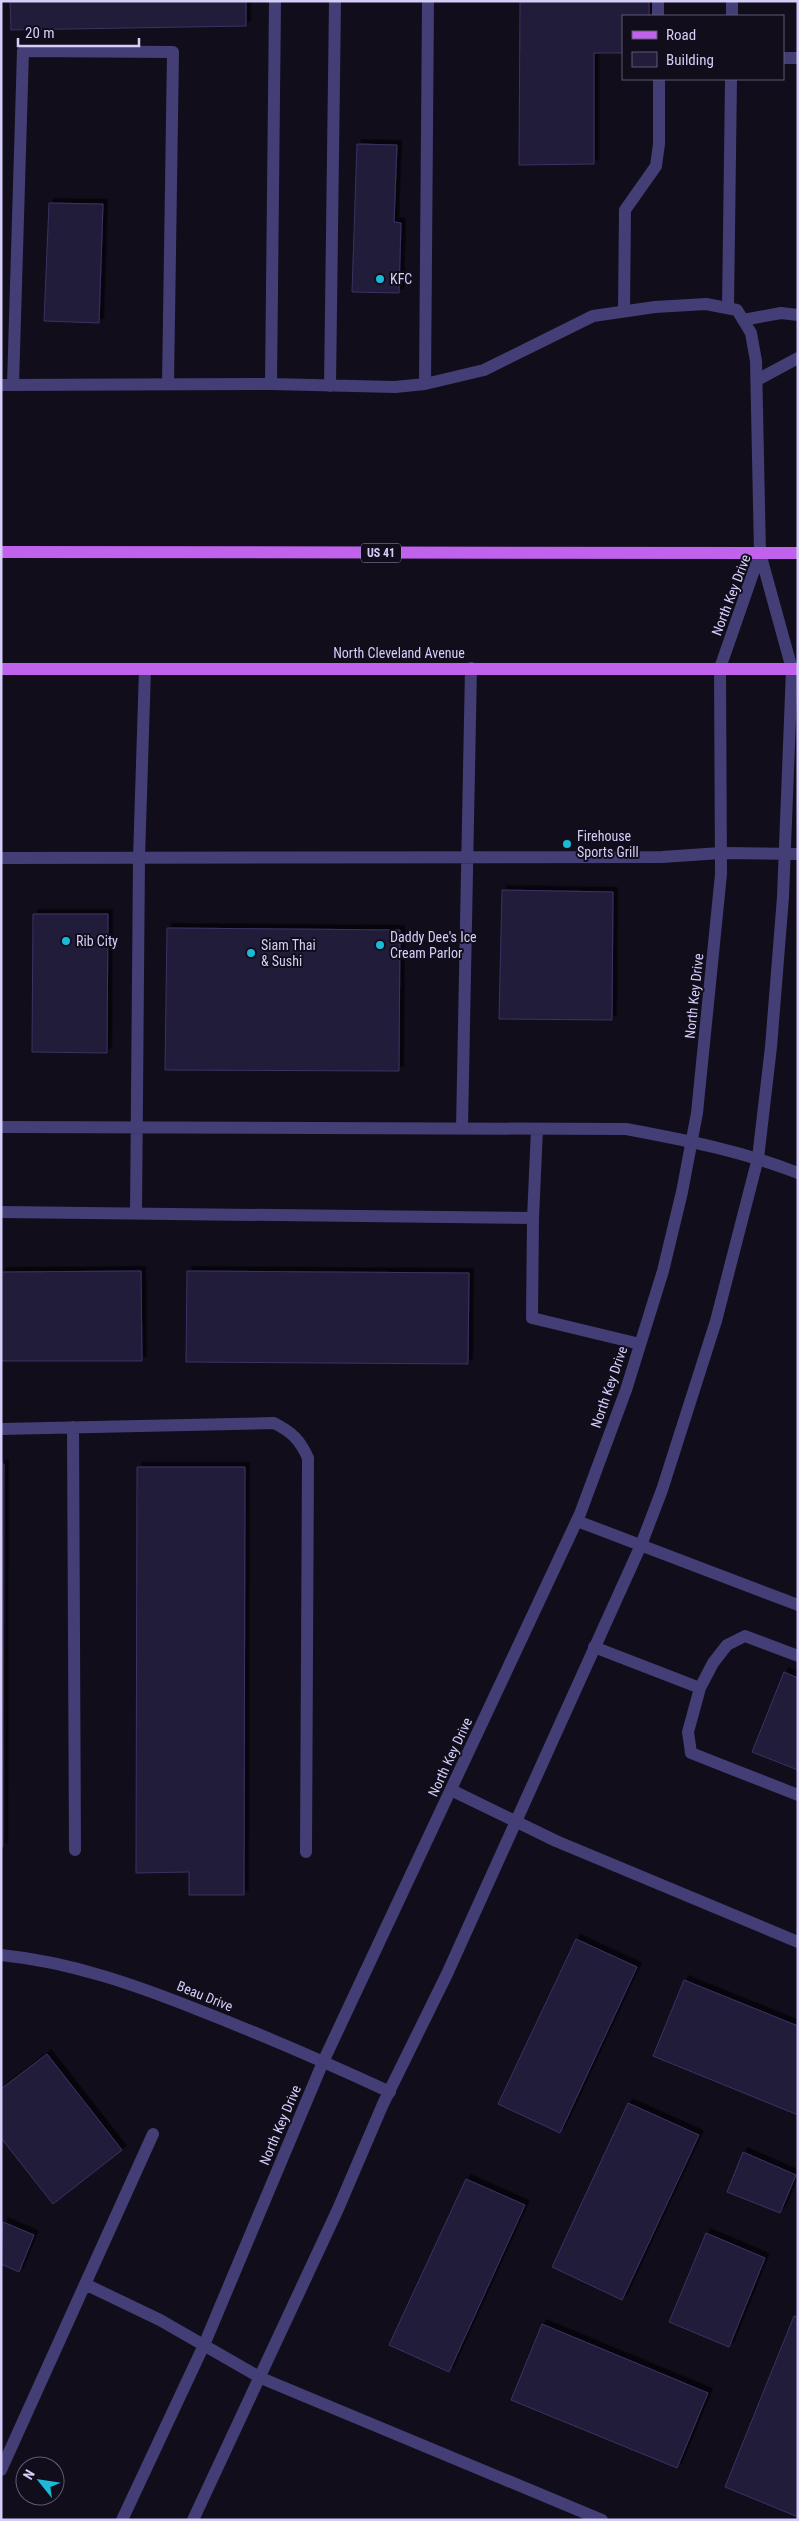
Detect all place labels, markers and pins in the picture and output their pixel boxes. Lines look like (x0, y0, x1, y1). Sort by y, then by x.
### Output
place label: KFC (390, 271, 412, 287)
marker: KFC (374, 273, 386, 285)
place label: Firehouse Sports Grill (577, 828, 639, 860)
marker: Firehouse Sports Grill (561, 838, 573, 850)
place label: Daddy Dee's Ice Cream Parlor (390, 929, 477, 961)
place label: Rib City (76, 933, 118, 949)
marker: Rib City (60, 935, 72, 947)
place label: Siam Thai & Sushi (261, 937, 316, 969)
marker: Daddy Dee's Ice Cream Parlor (374, 939, 386, 951)
marker: Siam Thai & Sushi (245, 947, 257, 959)

